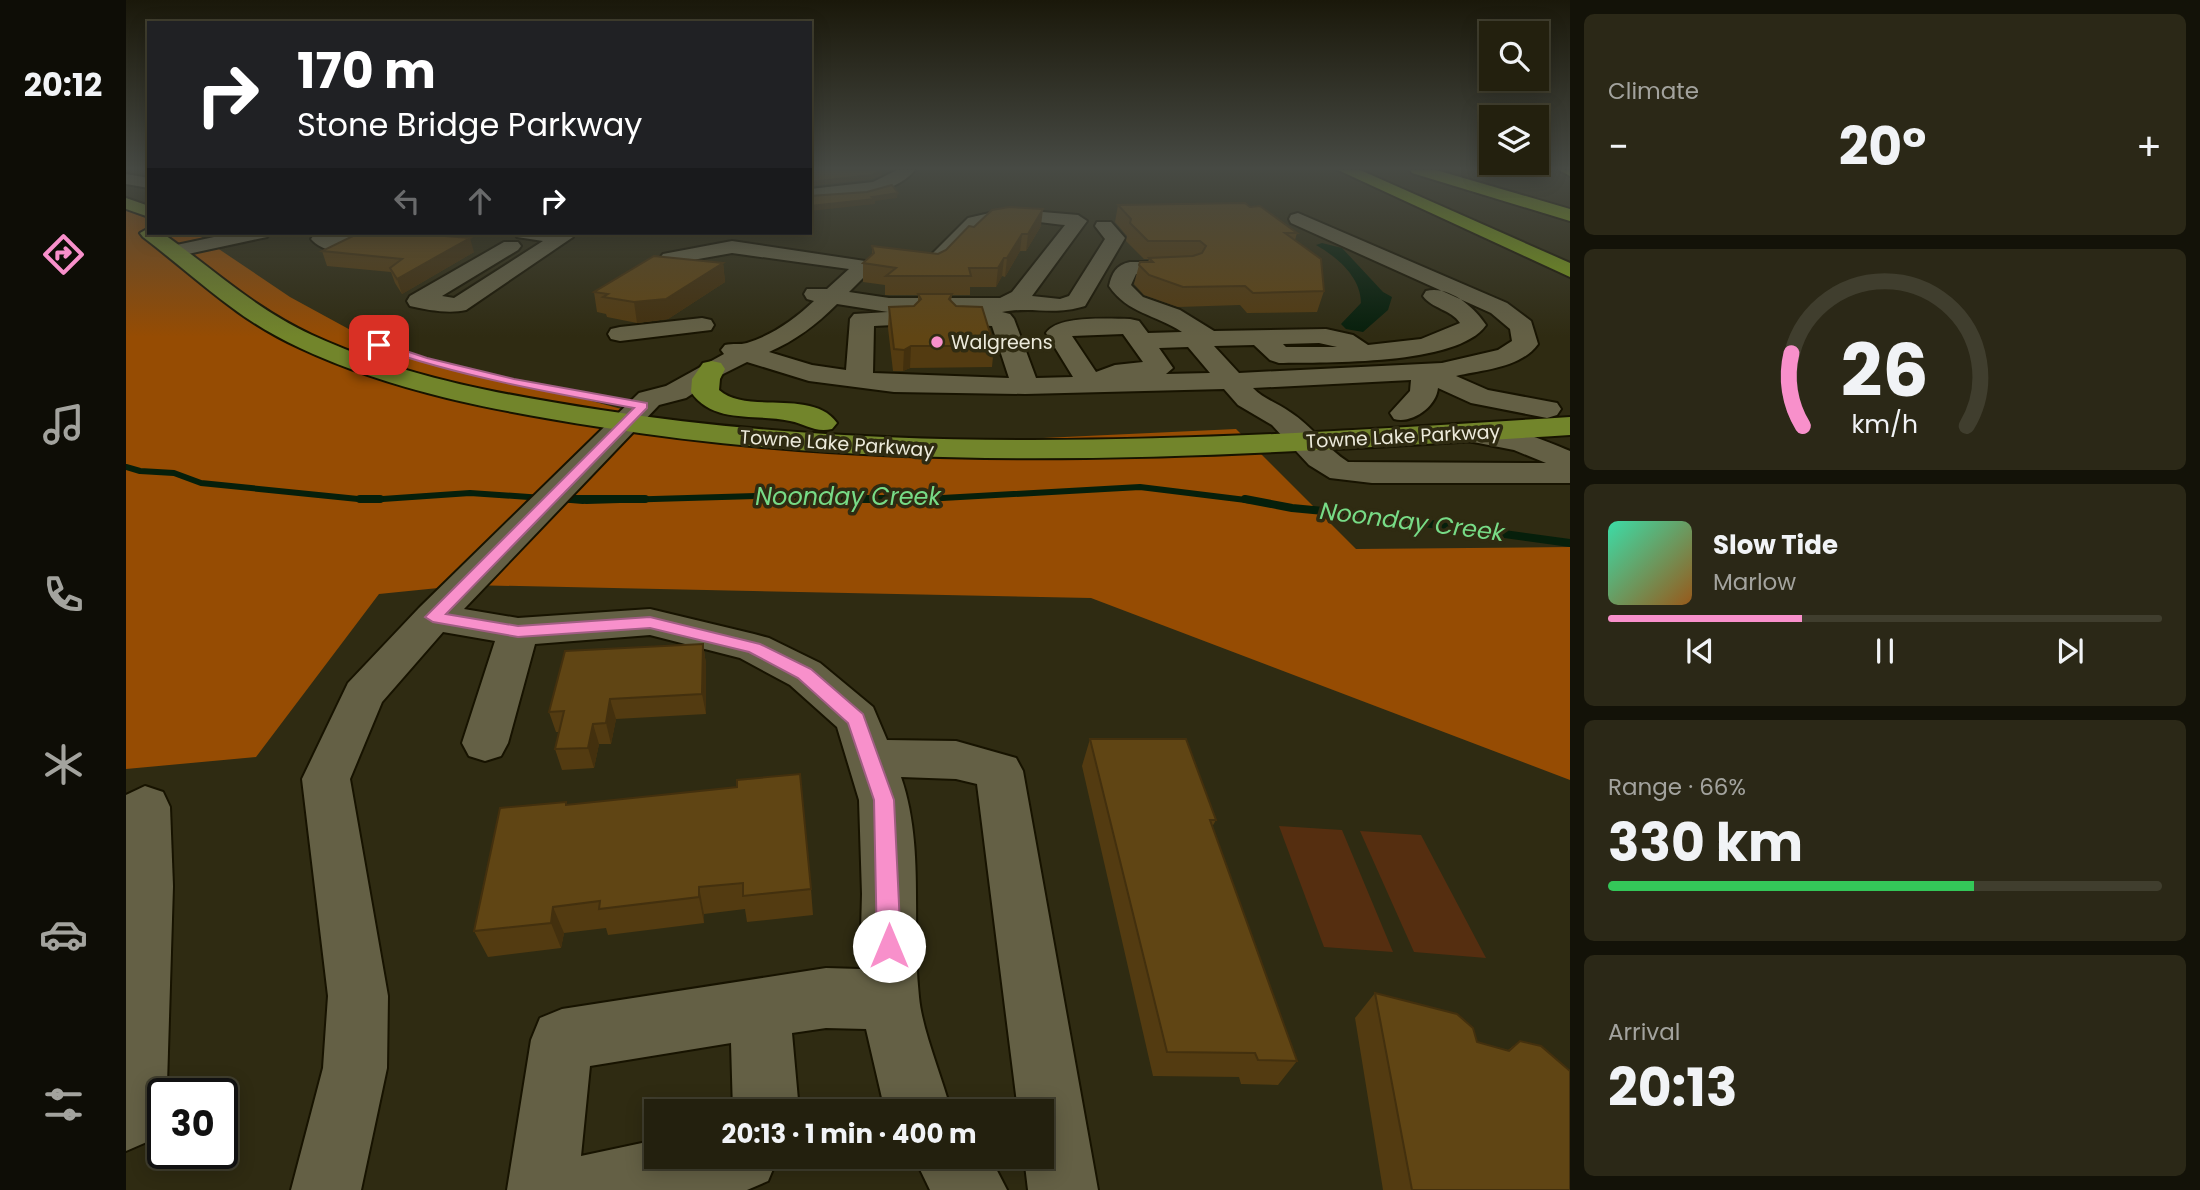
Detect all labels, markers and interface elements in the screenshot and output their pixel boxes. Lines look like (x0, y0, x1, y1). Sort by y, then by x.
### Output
map controls (1479, 21, 1549, 175)
button: search (1479, 21, 1549, 91)
text: 170 m (297, 37, 436, 105)
icon: right (182, 49, 273, 140)
text: 20:12 (24, 62, 102, 107)
text: Climate (1608, 75, 1699, 107)
text: Stone Bridge Parkway (297, 102, 642, 147)
button: layers (1479, 105, 1549, 175)
text: 20° (1839, 110, 1926, 183)
text: − (1608, 120, 1629, 173)
text: + (2136, 120, 2162, 173)
icon: left (388, 182, 426, 220)
icon: ahead (461, 182, 499, 220)
icon: right (534, 182, 572, 220)
icon: directions (39, 230, 88, 279)
pin (349, 315, 409, 375)
text: 26 (1841, 320, 1929, 421)
icon: arrive (360, 326, 398, 364)
place label: Walgreens (951, 329, 1053, 356)
marker: Walgreens (929, 334, 945, 350)
icon: music (39, 400, 88, 449)
text: km/h (1852, 407, 1918, 442)
street label: Towne Lake Parkway (1305, 418, 1501, 455)
street label: Towne Lake Parkway (739, 423, 935, 464)
water label: Noonday Creek (755, 480, 942, 513)
water label: Noonday Creek (1318, 494, 1508, 549)
text: Slow Tide (1713, 527, 1838, 563)
text: Marlow (1713, 566, 1796, 598)
icon: phone (39, 570, 88, 619)
icon: previous (1681, 632, 1719, 670)
icon: pause (1866, 632, 1904, 670)
icon: next (2051, 632, 2089, 670)
icon: climate (39, 740, 88, 789)
text: Range · 66% (1608, 771, 1746, 803)
text: 330 km (1608, 806, 1803, 879)
position arrow (852, 909, 926, 983)
icon: car (39, 910, 88, 959)
text: Arrival (1608, 1016, 1680, 1048)
text: 20:13 (1608, 1051, 1737, 1124)
speed limit sign: 30 (147, 1078, 238, 1169)
icon: filters (39, 1080, 88, 1129)
text: 20:13 · 1 min · 400 m (722, 1116, 976, 1152)

